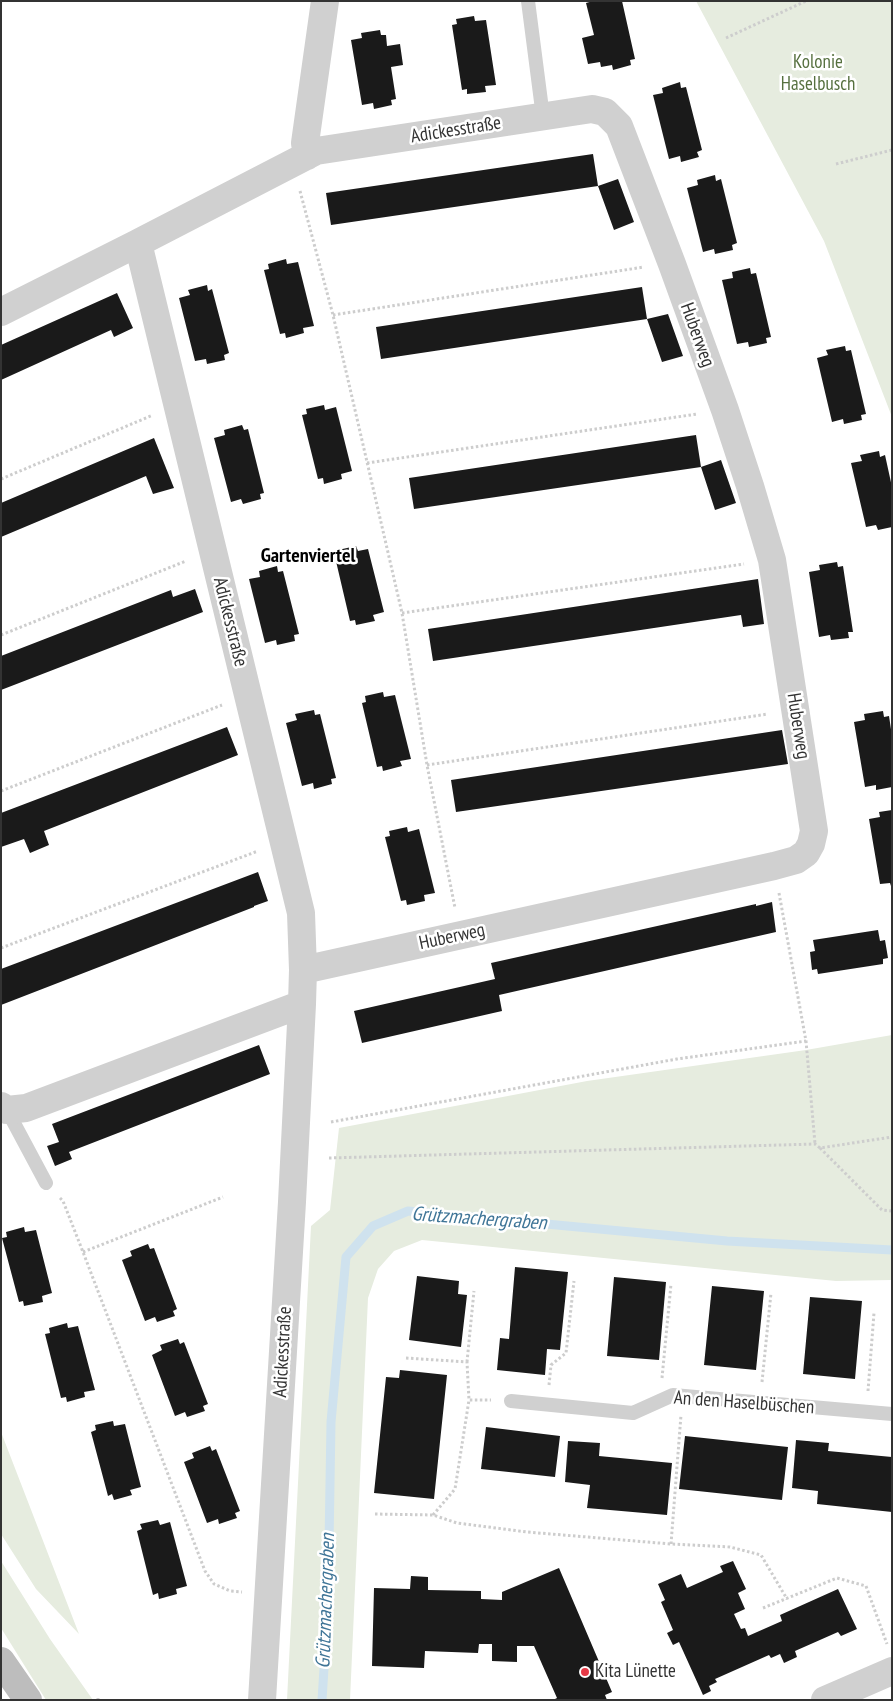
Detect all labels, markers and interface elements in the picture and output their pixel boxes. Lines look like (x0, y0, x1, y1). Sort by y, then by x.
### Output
park label: Kolonie Haselbusch (781, 52, 855, 96)
street label: Adickesstraße (409, 112, 503, 148)
street label: Huberweg (675, 300, 719, 370)
district label: Gartenviertel (261, 544, 355, 568)
street label: Adickesstraße (208, 575, 252, 669)
street label: Huberweg (782, 691, 814, 761)
street label: Huberweg (417, 919, 487, 955)
water label: Grützmachergraben (411, 1202, 547, 1236)
street label: Adickesstraße (269, 1306, 297, 1398)
street label: An den Haselbüschen (673, 1387, 815, 1419)
water label: Grützmachergraben (312, 1533, 340, 1669)
place label: Kita Lünette (595, 1661, 676, 1683)
marker: Kita Lünette (579, 1666, 591, 1678)

